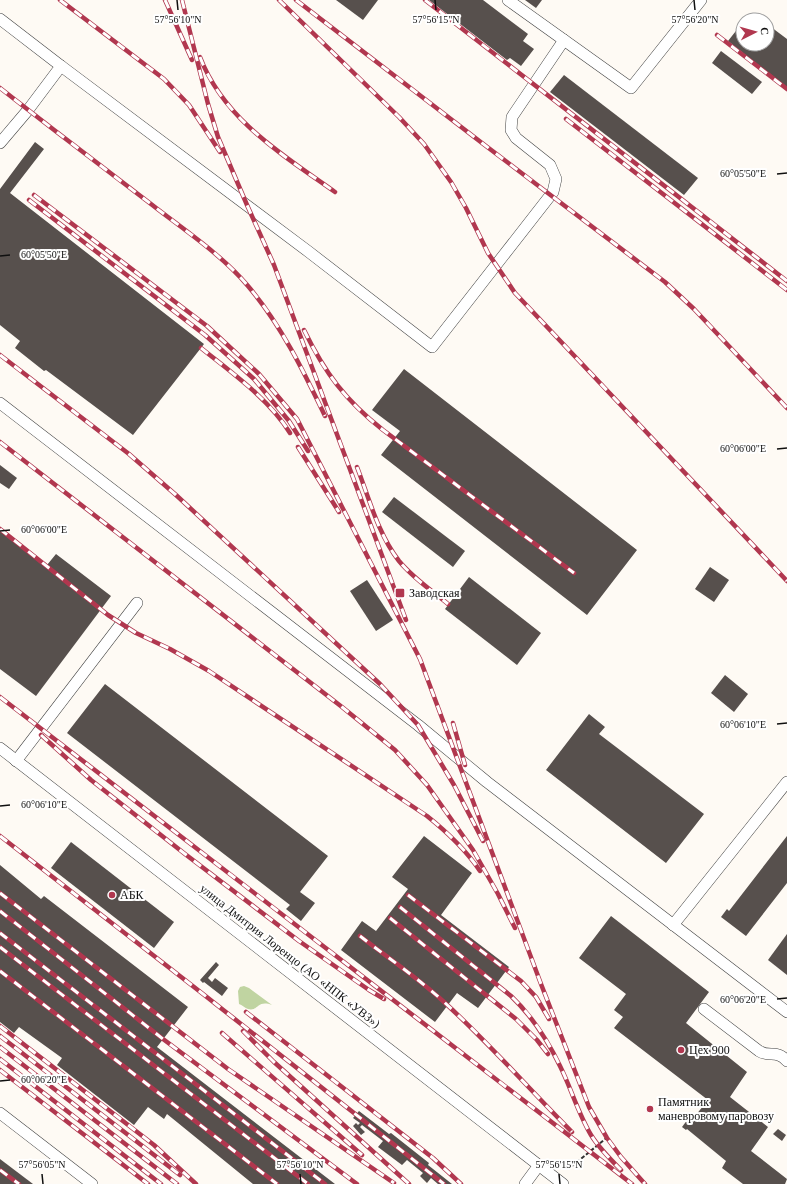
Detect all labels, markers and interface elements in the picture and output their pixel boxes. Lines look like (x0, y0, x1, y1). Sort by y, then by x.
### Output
north arrow (735, 12, 775, 52)
text: 57°56'10"N (154, 14, 202, 25)
text: 57°56'15"N (412, 14, 460, 25)
text: 57°56'20"N (671, 14, 719, 25)
text: С (759, 26, 771, 36)
text: 60°05'50"E (720, 168, 766, 179)
text: 60°05'50"E (21, 249, 67, 260)
text: 60°06'00"E (720, 443, 766, 454)
text: 60°06'00"E (21, 524, 67, 535)
place label: Заводская (409, 586, 460, 600)
marker: Заводская (394, 587, 406, 599)
text: 60°06'10"E (720, 719, 766, 730)
text: 60°06'10"E (21, 799, 67, 810)
street label: улица Дмитрия Лоренцо (АО «НПК «УВЗ») (197, 881, 383, 1031)
place label: АБК (120, 888, 145, 902)
marker: АБК (107, 890, 117, 900)
text: 60°06'20"E (720, 994, 766, 1005)
place label: Цех 900 (689, 1043, 730, 1057)
marker: Цех 900 (676, 1045, 686, 1055)
text: 60°06'20"E (21, 1074, 67, 1085)
place label: Памятник маневровому паровозу (658, 1095, 774, 1123)
marker: Памятник маневровому паровозу (645, 1104, 655, 1114)
text: 57°56'05"N (18, 1159, 66, 1170)
text: 57°56'10"N (276, 1159, 324, 1170)
text: 57°56'15"N (535, 1159, 583, 1170)

